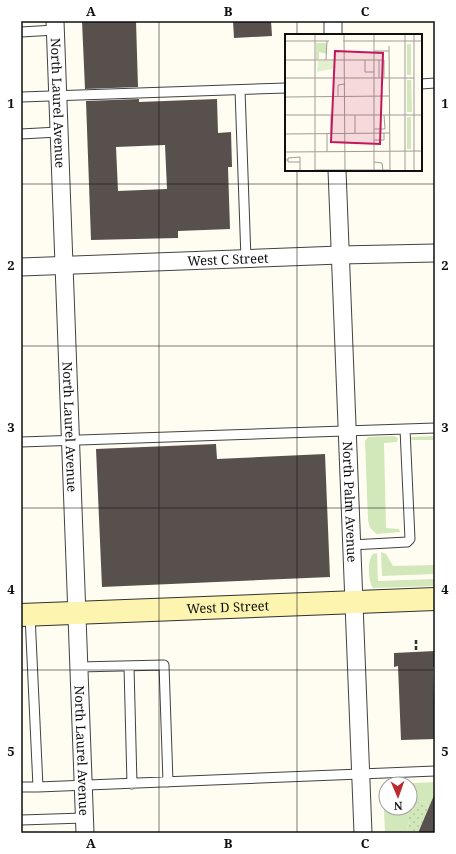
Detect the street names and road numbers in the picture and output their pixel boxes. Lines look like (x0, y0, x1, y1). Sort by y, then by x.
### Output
street label: North Laurel Avenue (47, 37, 69, 169)
street label: West C Street (187, 249, 269, 270)
street label: North Laurel Avenue (59, 361, 81, 492)
street label: North Palm Avenue (339, 441, 361, 563)
street label: West D Street (186, 596, 270, 618)
street label: North Laurel Avenue (71, 685, 93, 816)

